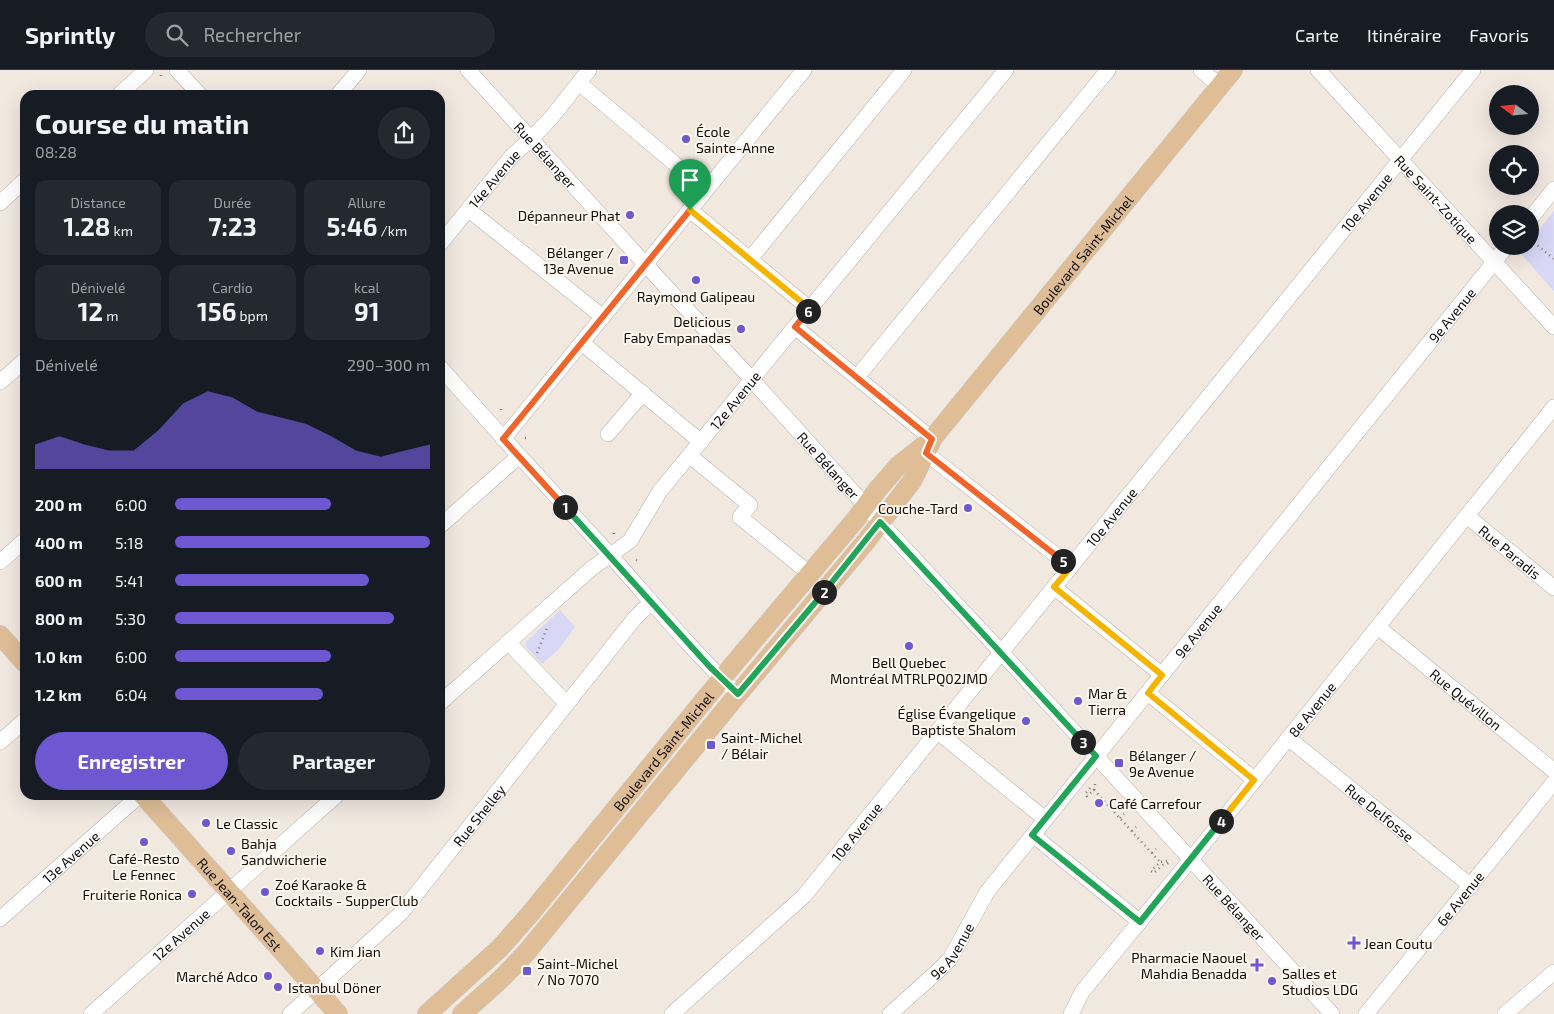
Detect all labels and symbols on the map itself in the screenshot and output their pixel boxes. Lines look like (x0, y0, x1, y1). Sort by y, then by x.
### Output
north arrow (1489, 85, 1539, 135)
street label: Rue Bélanger (511, 118, 581, 192)
place label: École Sainte-Anne (696, 123, 775, 156)
marker: École Sainte-Anne (680, 133, 692, 145)
street label: 14e Avenue (465, 145, 523, 211)
street label: Rue Saint-Zotique (1391, 151, 1481, 247)
pin (669, 159, 711, 210)
street label: 10e Avenue (1337, 169, 1395, 235)
street label: Boulevard Saint-Michel (1029, 191, 1137, 318)
place label: Dépanneur Phat (518, 207, 620, 224)
marker: Dépanneur Phat (624, 209, 636, 221)
place label: Bélanger / 13e Avenue (543, 244, 614, 277)
marker: Bélanger / 13e Avenue (618, 254, 630, 266)
marker: Raymond Galipeau (690, 274, 702, 286)
street label: 9e Avenue (1425, 284, 1479, 346)
place label: Raymond Galipeau (637, 288, 755, 305)
pin: 6 (796, 298, 820, 324)
place label: Delicious Faby Empanadas (623, 313, 731, 346)
marker: Delicious Faby Empanadas (735, 323, 747, 335)
street label: 12e Avenue (706, 367, 764, 433)
street label: Rue Bélanger (794, 428, 864, 502)
street label: 10e Avenue (1082, 484, 1140, 550)
pin: 1 (552, 494, 578, 520)
place label: Couche-Tard (878, 500, 958, 517)
marker: Couche-Tard (962, 502, 974, 514)
street label: Rue Paradis (1476, 521, 1545, 582)
pin: 5 (1050, 548, 1076, 574)
pin: 2 (812, 580, 836, 604)
street label: 9e Avenue (1171, 599, 1225, 661)
marker: Bell Quebec Montréal MTRLPQ02JMD (903, 640, 915, 652)
place label: Bell Quebec Montréal MTRLPQ02JMD (830, 654, 988, 687)
street label: Rue Quévillon (1427, 665, 1505, 733)
street label: 8e Avenue (1284, 678, 1339, 740)
place label: Mar & Tierra (1088, 685, 1127, 718)
street label: Boulevard Saint-Michel (609, 687, 717, 814)
marker: Mar & Tierra (1072, 695, 1084, 707)
place label: Église Évangelique Baptiste Shalom (898, 705, 1016, 738)
marker: Église Évangelique Baptiste Shalom (1020, 715, 1032, 727)
place label: Saint-Michel / Bélair (721, 729, 803, 762)
pin: 3 (1070, 730, 1096, 754)
marker: Saint-Michel / Bélair (705, 739, 717, 751)
place label: Bélanger / 9e Avenue (1129, 747, 1196, 780)
marker: Bélanger / 9e Avenue (1113, 757, 1125, 769)
street label: Rue Delfosse (1342, 779, 1417, 845)
street label: Rue Shelley (449, 780, 509, 849)
place label: Café Carrefour (1109, 795, 1202, 812)
marker: Café Carrefour (1093, 797, 1105, 809)
street label: 10e Avenue (827, 798, 885, 865)
pin: 4 (1208, 808, 1234, 834)
place label: Le Classic (216, 815, 278, 832)
marker: Le Classic (200, 817, 212, 829)
street label: 13e Avenue (38, 827, 102, 886)
place label: Bahja Sandwicherie (241, 835, 327, 868)
marker: Café-Resto Le Fennec (138, 836, 150, 848)
marker: Bahja Sandwicherie (225, 845, 237, 857)
place label: Café-Resto Le Fennec (108, 850, 180, 883)
street label: Rue Jean-Talon Est (194, 854, 286, 954)
street label: 6e Avenue (1433, 868, 1487, 929)
street label: Rue Bélanger (1200, 870, 1269, 944)
place label: Zoé Karaoke & Cocktails - SupperClub (275, 876, 419, 909)
place label: Fruiterie Ronica (82, 886, 182, 903)
marker: Zoé Karaoke & Cocktails - SupperClub (259, 886, 271, 898)
marker: Fruiterie Ronica (186, 888, 198, 900)
street label: 12e Avenue (149, 904, 213, 964)
street label: 9e Avenue (926, 920, 977, 983)
place label: Jean Coutu (1364, 935, 1432, 952)
marker: Jean Coutu (1348, 937, 1360, 949)
place label: Kim Jian (330, 943, 381, 960)
marker: Kim Jian (314, 945, 326, 957)
place label: Pharmacie Naouel Mahdia Benadda (1131, 949, 1248, 982)
place label: Saint-Michel / No 7070 (537, 955, 619, 988)
marker: Pharmacie Naouel Mahdia Benadda (1251, 959, 1263, 971)
marker: Saint-Michel / No 7070 (521, 965, 533, 977)
place label: Salles et Studios LDG (1282, 965, 1358, 998)
place label: Marché Adco (176, 968, 258, 985)
marker: Marché Adco (262, 970, 274, 982)
marker: Salles et Studios LDG (1266, 975, 1278, 987)
place label: Istanbul Döner (288, 979, 382, 996)
marker: Istanbul Döner (272, 981, 284, 993)

